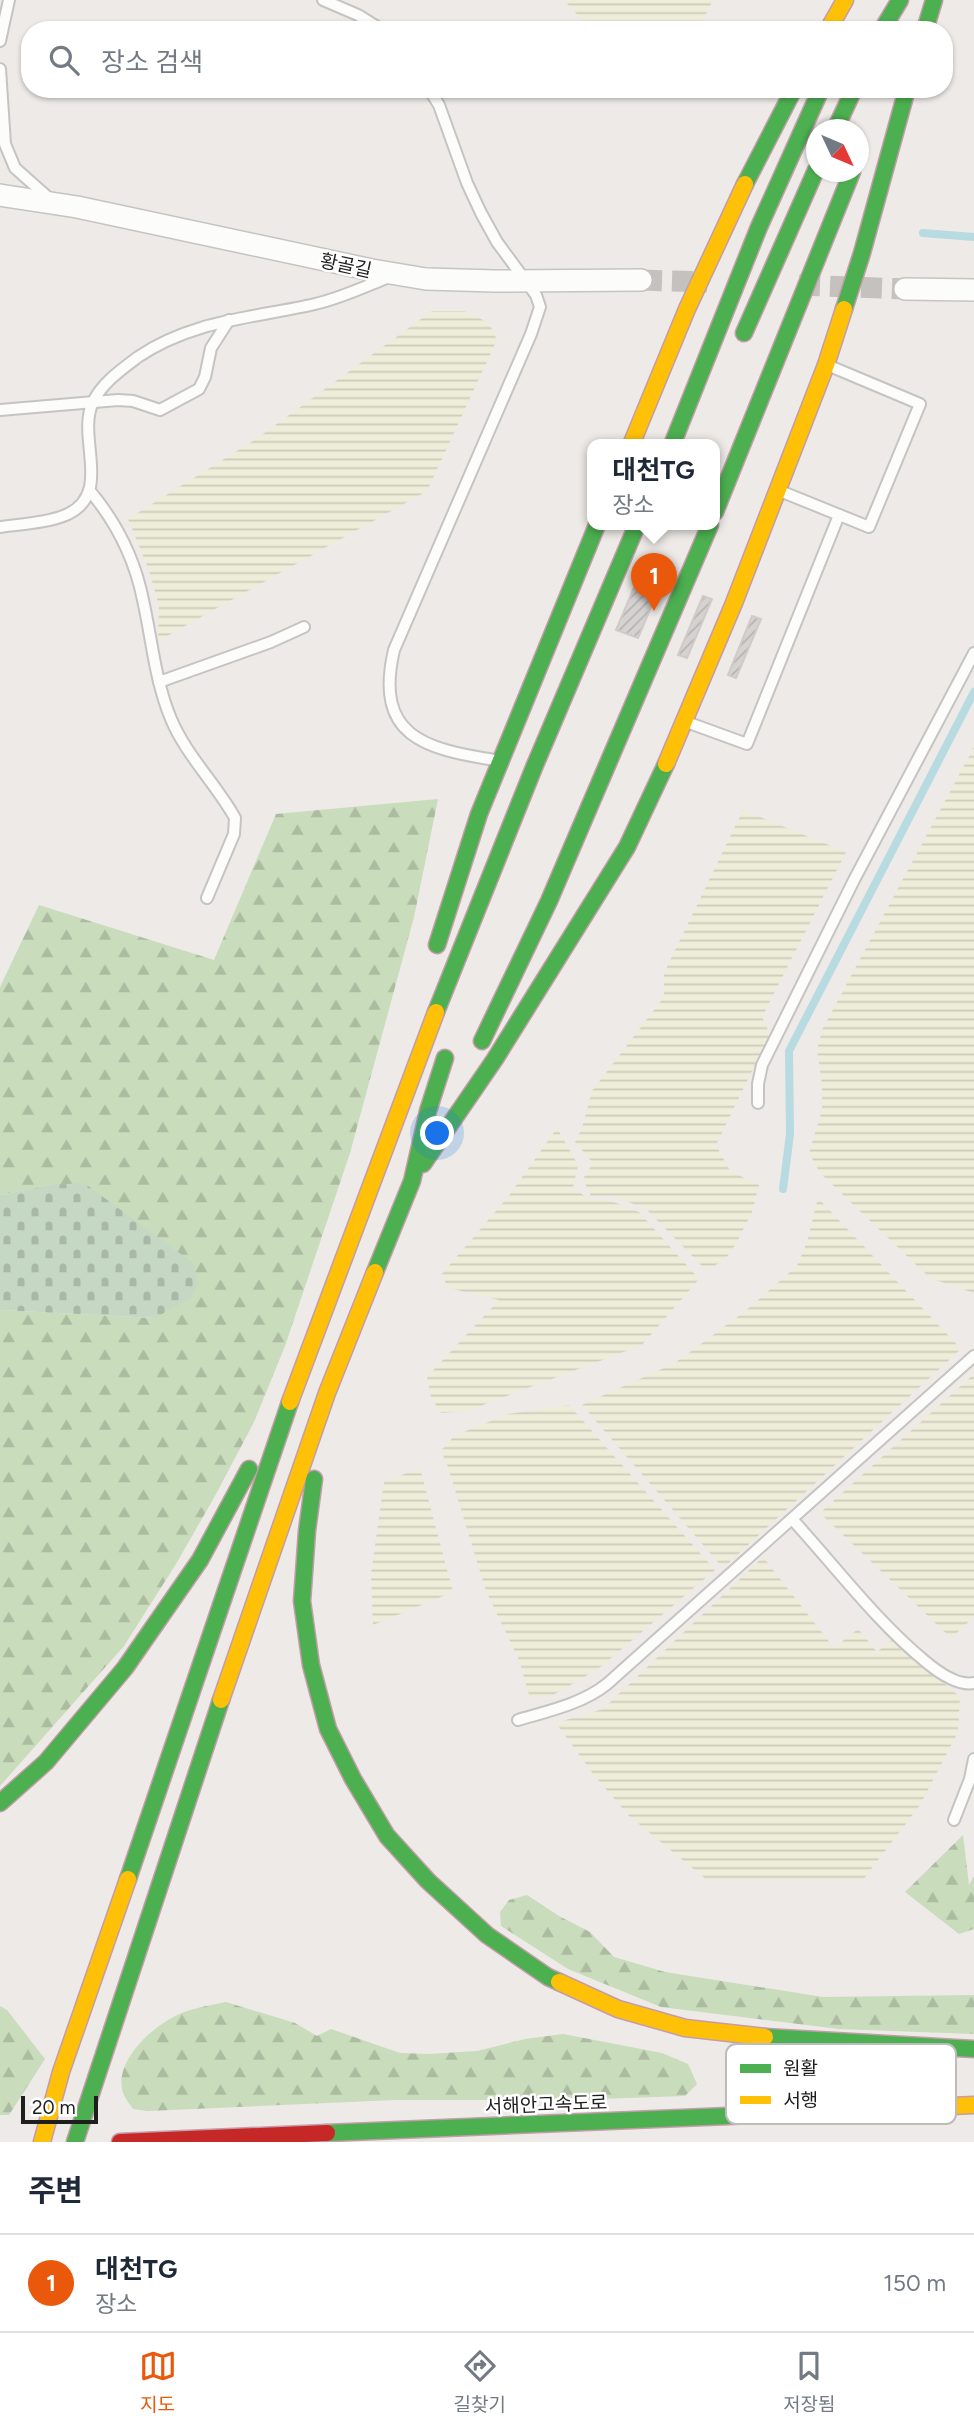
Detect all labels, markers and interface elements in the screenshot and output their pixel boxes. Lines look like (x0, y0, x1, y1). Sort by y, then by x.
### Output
search box (21, 21, 953, 98)
icon: search (45, 41, 83, 79)
text: 장소 검색 (101, 46, 203, 78)
north arrow (806, 119, 869, 182)
street label: 황골길 (318, 249, 374, 282)
popup (587, 439, 720, 530)
text: 대천TG (612, 454, 695, 486)
text: 장소 (612, 491, 655, 519)
pin: 1 (631, 553, 677, 611)
your location (420, 1116, 454, 1150)
legend (726, 2044, 956, 2124)
text: 원활 (783, 2057, 818, 2080)
text: 서행 (783, 2089, 818, 2112)
street label: 서해안고속도로 (484, 2091, 608, 2118)
scale bar (21, 2093, 98, 2125)
text: 20 m (32, 2096, 76, 2119)
text: 주변 (28, 2172, 83, 2209)
text: 대천TG (95, 2253, 177, 2285)
text: 1 (46, 2269, 56, 2297)
text: 150 m (883, 2269, 946, 2297)
text: 장소 (95, 2290, 137, 2318)
tab: 지도 (139, 2347, 177, 2416)
tab: 길찾기 (454, 2347, 506, 2416)
tab: 저장됨 (783, 2347, 835, 2416)

